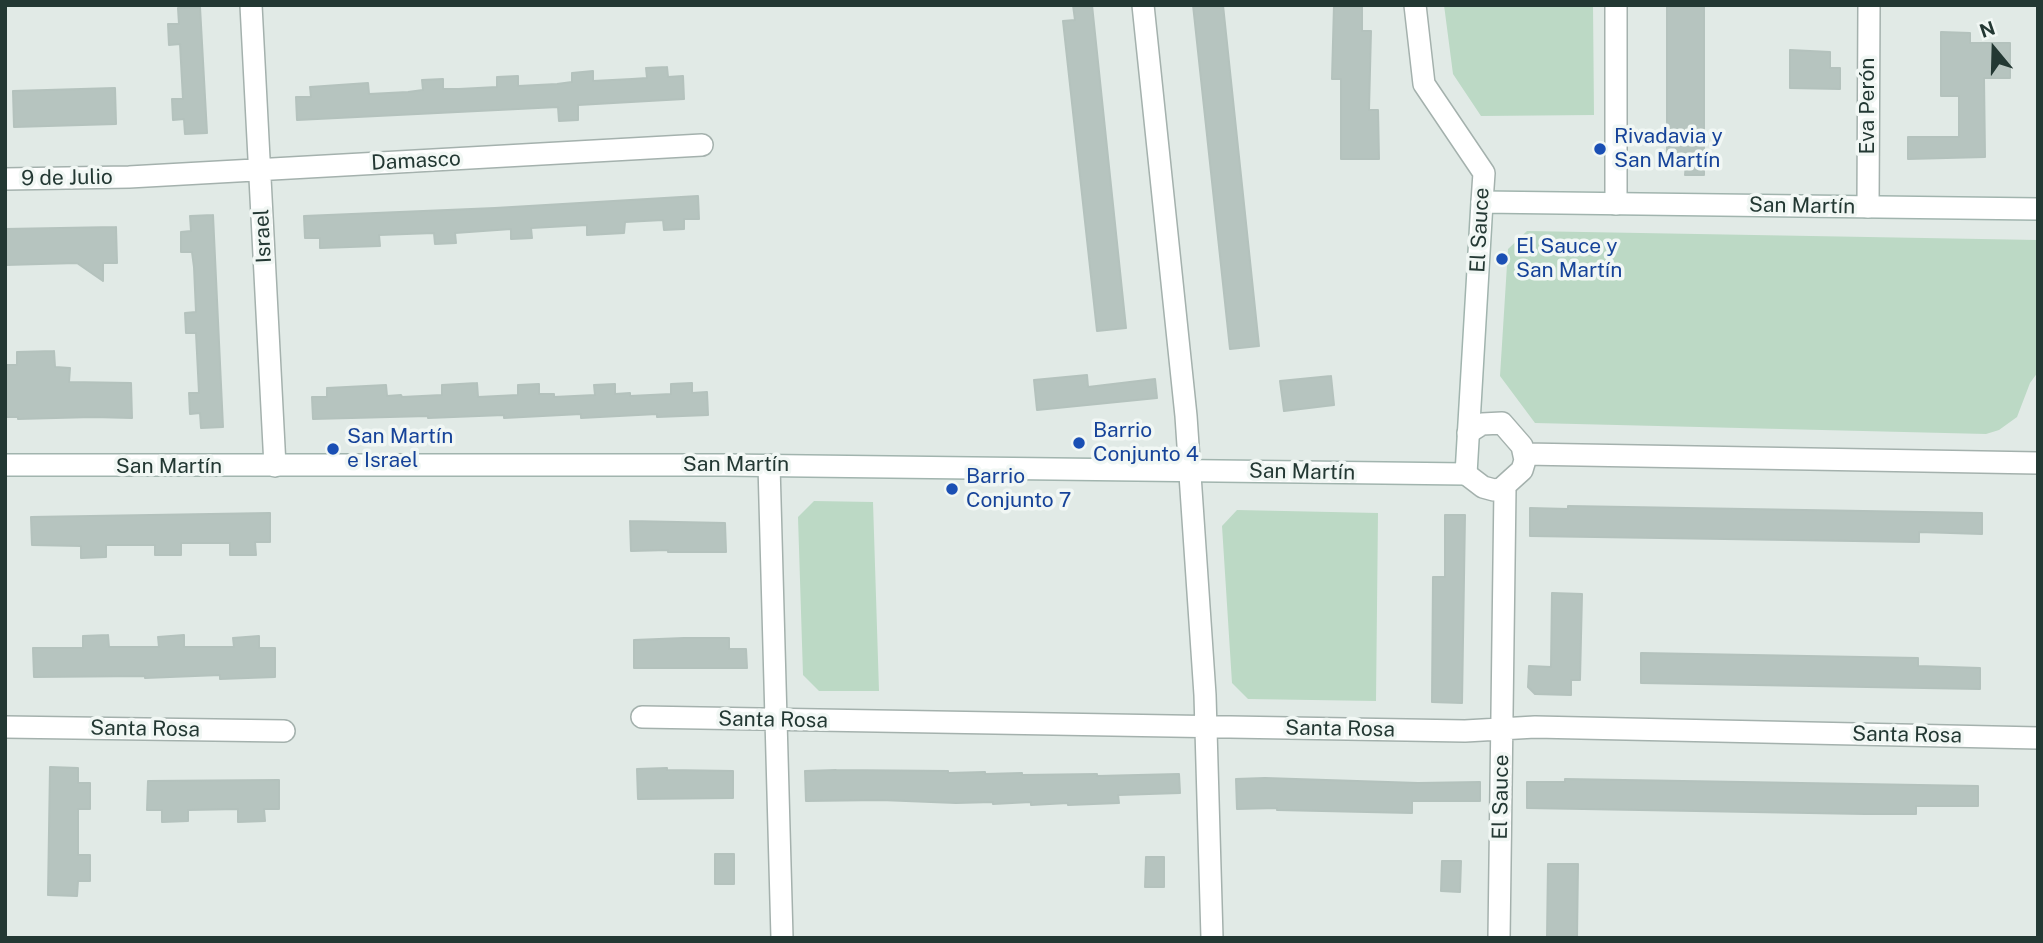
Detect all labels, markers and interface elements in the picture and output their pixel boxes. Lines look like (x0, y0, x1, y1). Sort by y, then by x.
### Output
north arrow (1959, 14, 2029, 84)
text: N (1977, 16, 1998, 42)
street label: Eva Perón (1855, 58, 1881, 154)
place label: Rivadavia y San Martín (1614, 124, 1723, 174)
marker: Rivadavia y San Martín (1592, 141, 1608, 157)
street label: Damasco (371, 146, 461, 176)
street label: 9 de Julio (21, 165, 113, 191)
street label: El Sauce (1465, 187, 1495, 273)
street label: San Martín (1749, 192, 1855, 220)
street label: Israel (249, 208, 277, 264)
place label: El Sauce y San Martín (1516, 234, 1622, 284)
marker: El Sauce y San Martín (1494, 251, 1510, 267)
place label: Barrio Conjunto 4 (1093, 418, 1199, 468)
place label: San Martín e Israel (347, 424, 453, 474)
marker: Barrio Conjunto 4 (1071, 435, 1087, 451)
marker: San Martín e Israel (325, 441, 341, 457)
street label: San Martín (683, 452, 789, 478)
street label: San Martín (116, 454, 222, 480)
street label: San Martín (1249, 458, 1355, 486)
place label: Barrio Conjunto 7 (966, 464, 1071, 514)
marker: Barrio Conjunto 7 (944, 481, 960, 497)
street label: Santa Rosa (718, 706, 828, 734)
street label: Santa Rosa (90, 715, 200, 743)
street label: Santa Rosa (1285, 715, 1395, 743)
street label: Santa Rosa (1852, 721, 1962, 749)
street label: El Sauce (1488, 754, 1514, 840)

